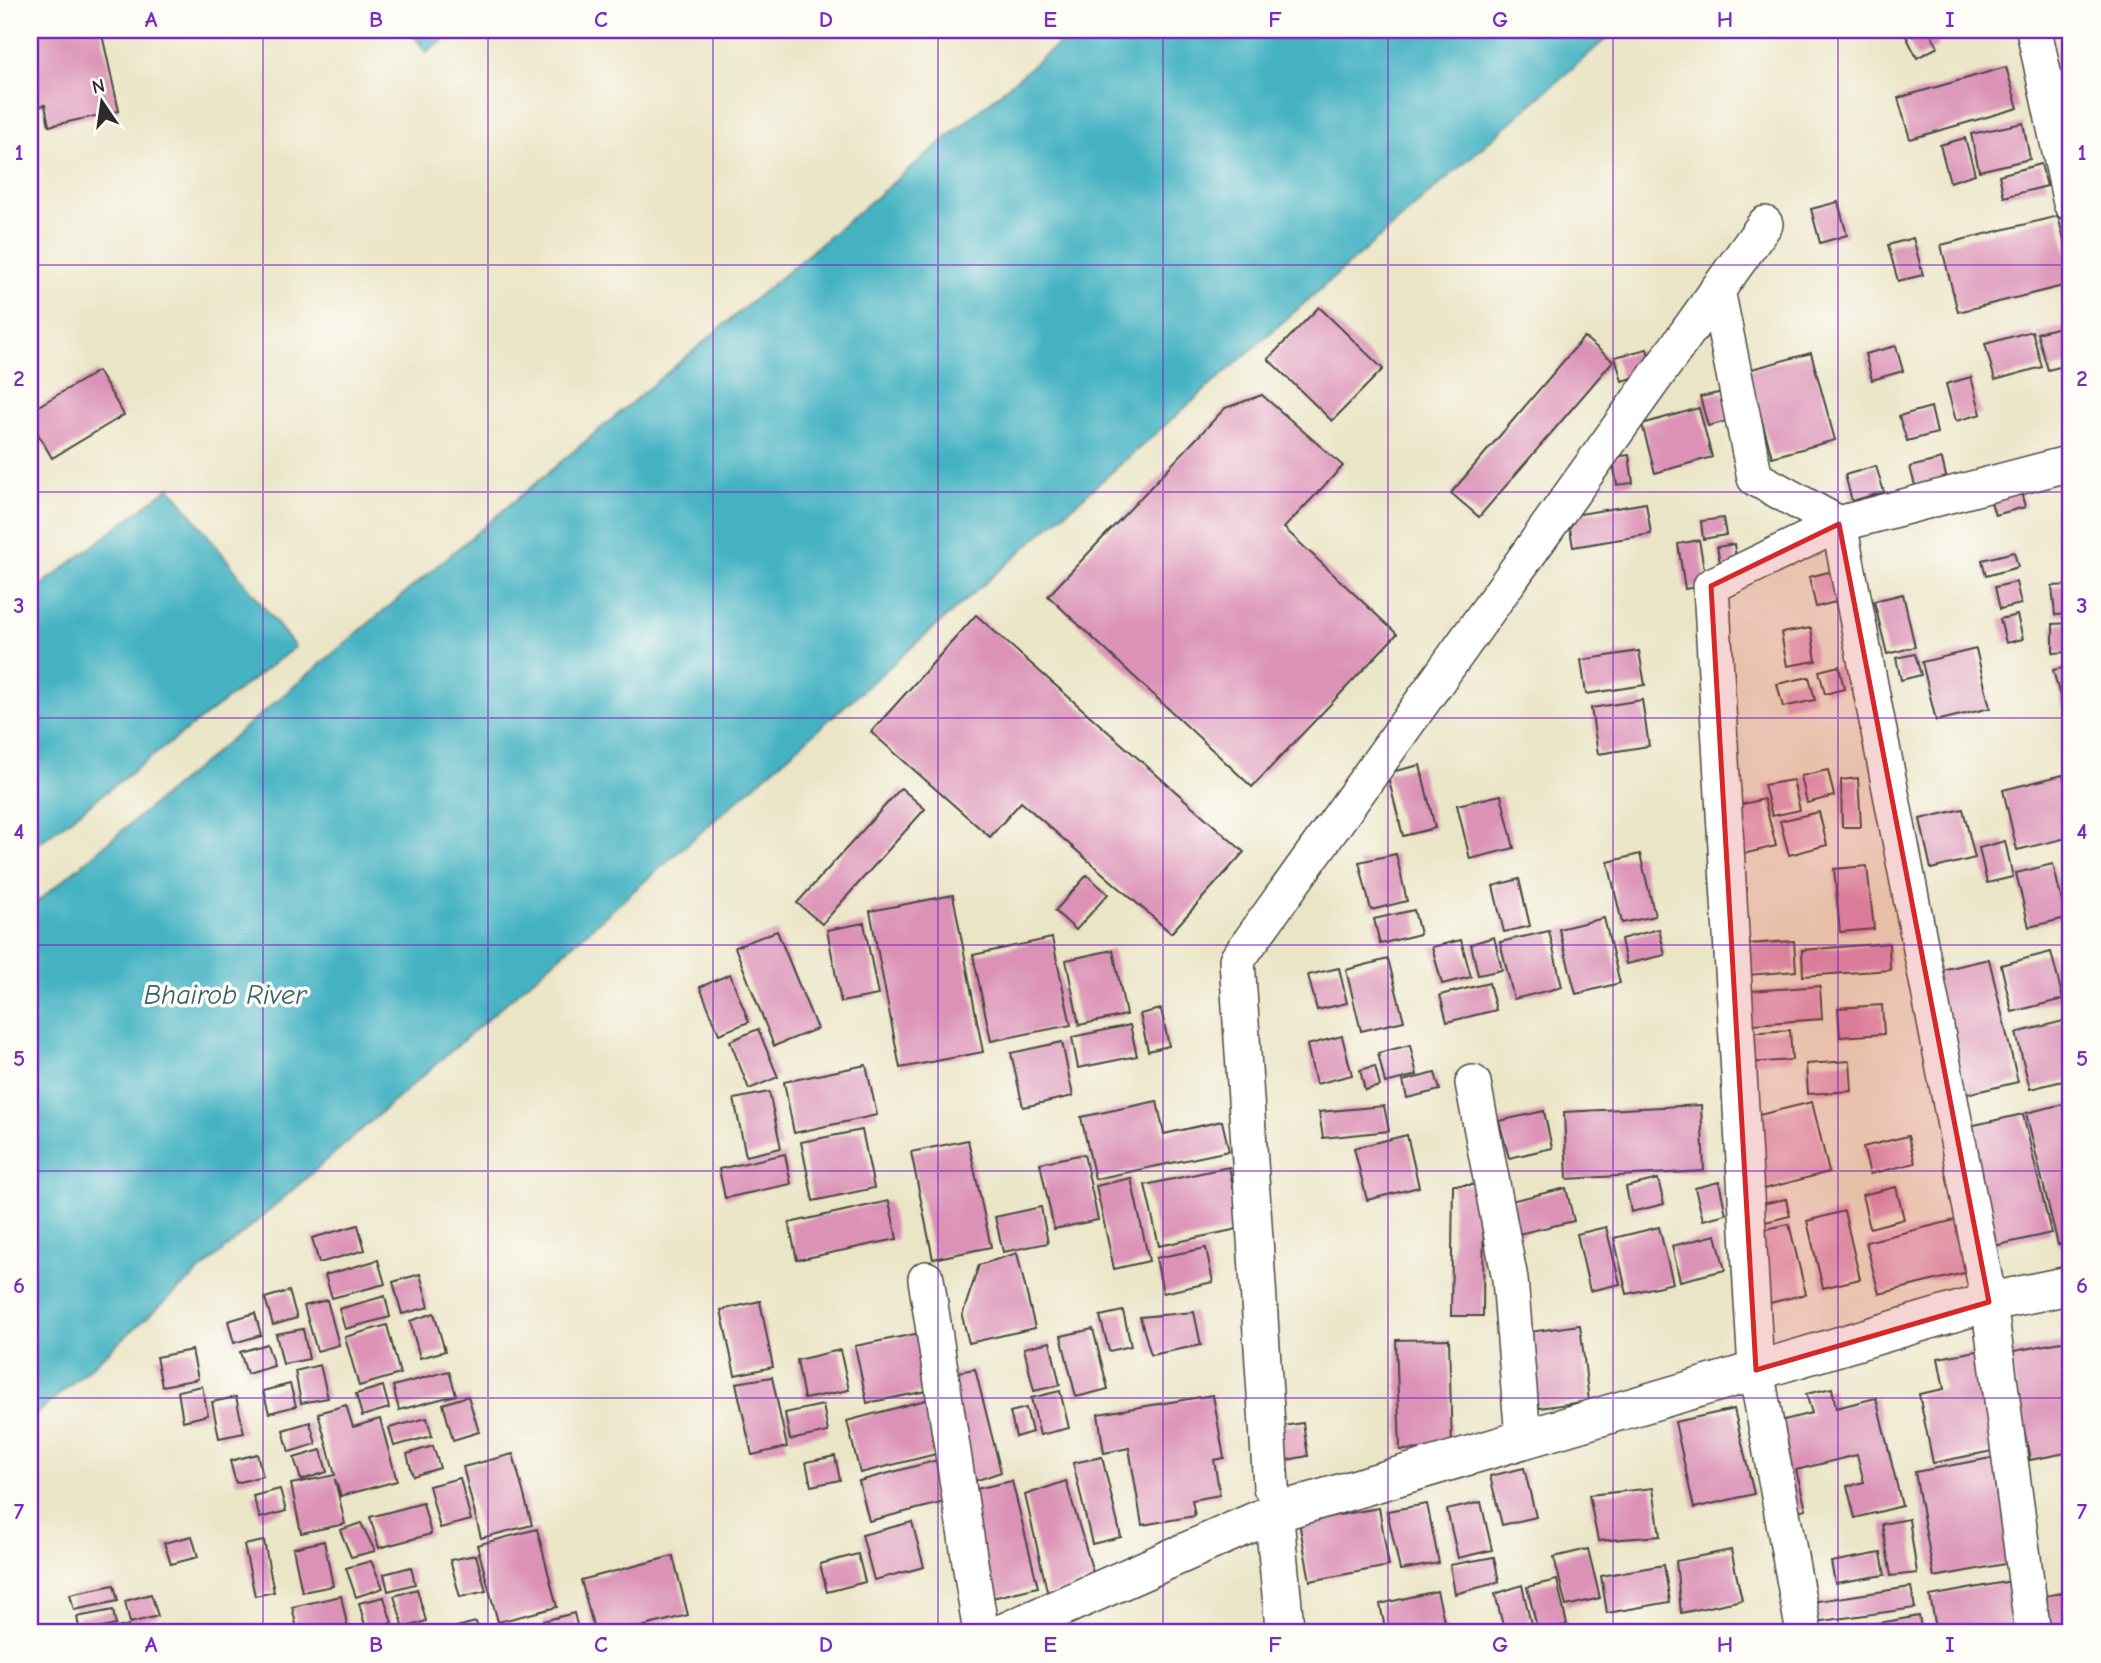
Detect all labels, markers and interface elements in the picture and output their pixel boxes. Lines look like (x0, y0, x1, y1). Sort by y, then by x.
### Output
text: A (145, 6, 158, 33)
text: B (369, 6, 383, 33)
text: C (594, 6, 608, 33)
text: D (819, 6, 833, 33)
text: E (1043, 6, 1057, 33)
text: F (1268, 6, 1282, 33)
text: G (1492, 6, 1508, 33)
text: H (1717, 6, 1733, 33)
text: I (1945, 6, 1955, 33)
north arrow (66, 66, 136, 136)
text: N (90, 74, 107, 99)
text: 1 (14, 139, 24, 166)
text: 1 (2077, 139, 2087, 166)
text: 2 (13, 365, 25, 392)
text: 2 (2076, 365, 2088, 392)
text: 3 (13, 592, 25, 619)
text: 3 (2076, 592, 2088, 619)
text: 4 (14, 818, 25, 845)
text: 4 (2077, 818, 2088, 845)
water label: Bhairob River (144, 979, 308, 1011)
text: 5 (13, 1045, 25, 1072)
text: 5 (2076, 1045, 2088, 1072)
text: 6 (13, 1272, 25, 1299)
text: 6 (2076, 1272, 2088, 1299)
text: 7 (14, 1498, 25, 1525)
text: 7 (2077, 1498, 2088, 1525)
text: A (145, 1631, 158, 1658)
text: B (369, 1631, 383, 1658)
text: C (594, 1631, 608, 1658)
text: D (819, 1631, 833, 1658)
text: E (1043, 1631, 1057, 1658)
text: F (1268, 1631, 1282, 1658)
text: G (1492, 1631, 1508, 1658)
text: H (1717, 1631, 1733, 1658)
text: I (1945, 1631, 1955, 1658)

